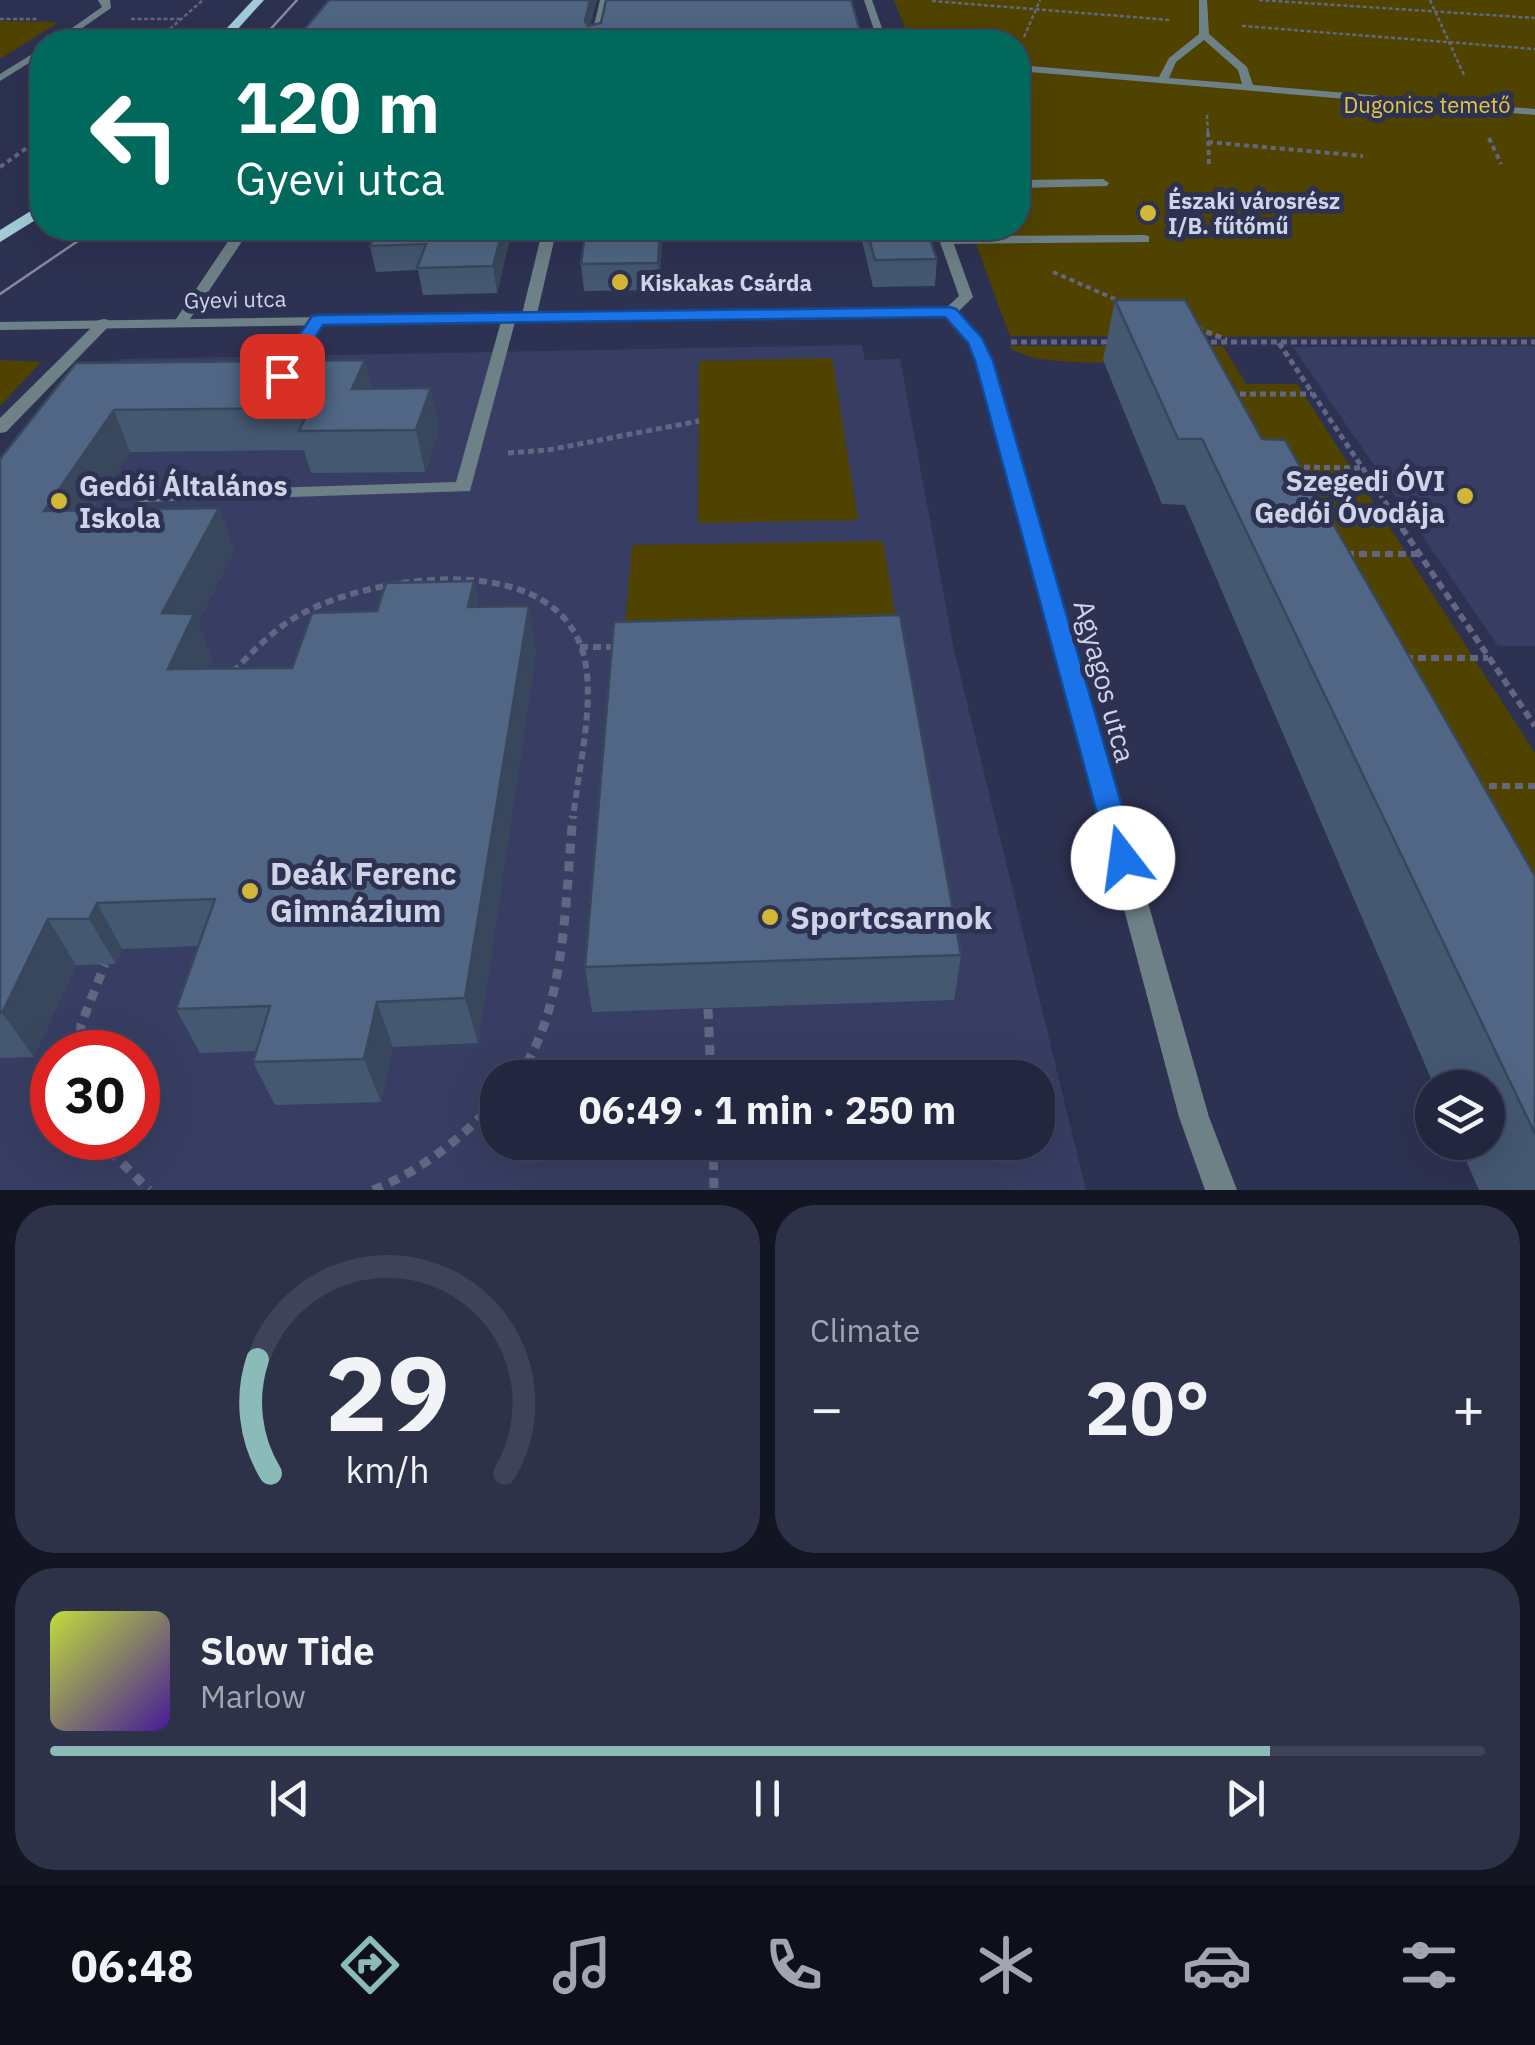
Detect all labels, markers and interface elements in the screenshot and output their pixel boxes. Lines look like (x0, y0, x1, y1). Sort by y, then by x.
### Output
text: 120 m (235, 61, 440, 152)
icon: left (70, 70, 200, 200)
park label: Dugonics temető (1344, 90, 1510, 119)
text: Gyevi utca (235, 149, 445, 207)
place label: Északi városrész I/B. fűtőmű (1168, 186, 1340, 240)
marker: Északi városrész I/B. fűtőmű (1137, 202, 1159, 224)
place label: Kiskakas Csárda (640, 268, 812, 297)
marker: Kiskakas Csárda (609, 271, 631, 293)
street label: Gyevi utca (183, 284, 287, 314)
pin (240, 334, 325, 419)
icon: arrive (255, 349, 310, 404)
place label: Szegedi ÓVI Gedói Óvodája (1254, 462, 1445, 531)
place label: Gedói Általános Iskola (79, 467, 288, 536)
marker: Szegedi ÓVI Gedói Óvodája (1454, 485, 1476, 507)
marker: Gedói Általános Iskola (48, 490, 70, 512)
street label: Agyagos utca (1066, 596, 1144, 766)
position arrow (1071, 806, 1175, 910)
place label: Deák Ferenc Gimnázium (270, 852, 457, 931)
marker: Deák Ferenc Gimnázium (239, 880, 261, 902)
place label: Sportcsarnok (790, 896, 993, 938)
marker: Sportcsarnok (759, 906, 781, 928)
speed limit sign: 30 (30, 1030, 160, 1160)
map controls (1415, 1070, 1505, 1160)
button: layers (1415, 1070, 1505, 1160)
text: 06:49 · 1 min · 250 m (579, 1085, 956, 1134)
text: Climate (810, 1309, 920, 1351)
text: 29 (325, 1324, 450, 1460)
text: 20° (1085, 1358, 1210, 1456)
text: − (810, 1372, 843, 1443)
text: + (1452, 1372, 1485, 1443)
text: km/h (345, 1446, 430, 1493)
text: Slow Tide (200, 1626, 375, 1675)
text: Marlow (200, 1675, 306, 1717)
icon: previous (262, 1771, 317, 1826)
icon: pause (740, 1771, 795, 1826)
icon: next (1218, 1771, 1273, 1826)
icon: directions (335, 1930, 405, 2000)
icon: music (547, 1930, 617, 2000)
icon: phone (759, 1930, 829, 2000)
icon: climate (971, 1930, 1041, 2000)
icon: car (1182, 1930, 1252, 2000)
icon: filters (1394, 1930, 1464, 2000)
text: 06:48 (71, 1936, 194, 1994)

